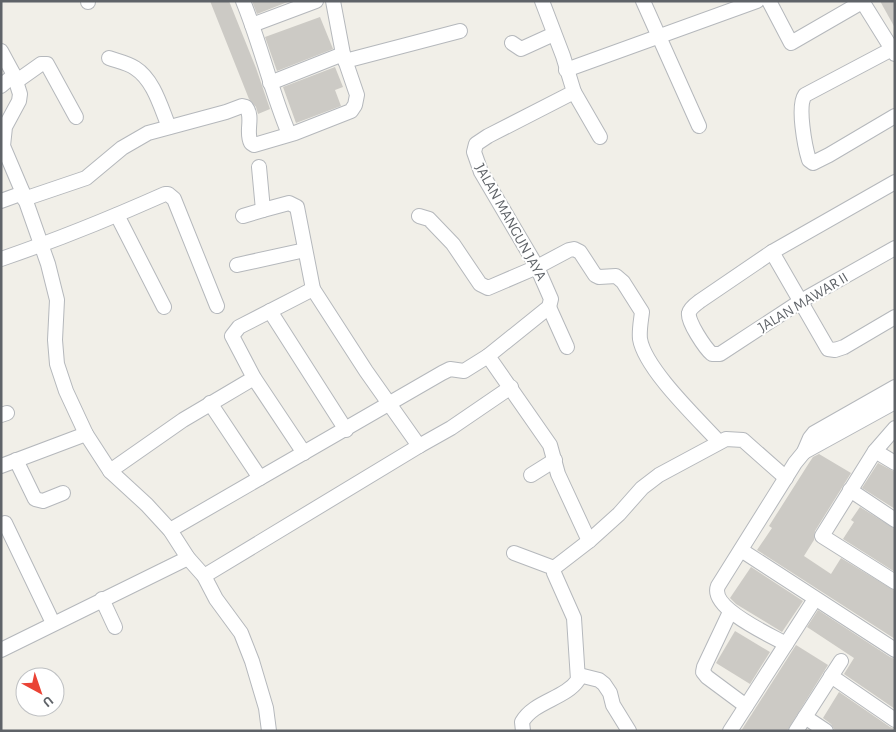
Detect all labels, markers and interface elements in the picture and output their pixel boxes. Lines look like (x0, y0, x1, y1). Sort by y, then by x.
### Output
street label: JALAN MANGUN JAYA (472, 161, 549, 283)
street label: JALAN MAWAR II (756, 270, 851, 335)
north arrow (15, 667, 65, 717)
text: U (40, 693, 56, 709)

